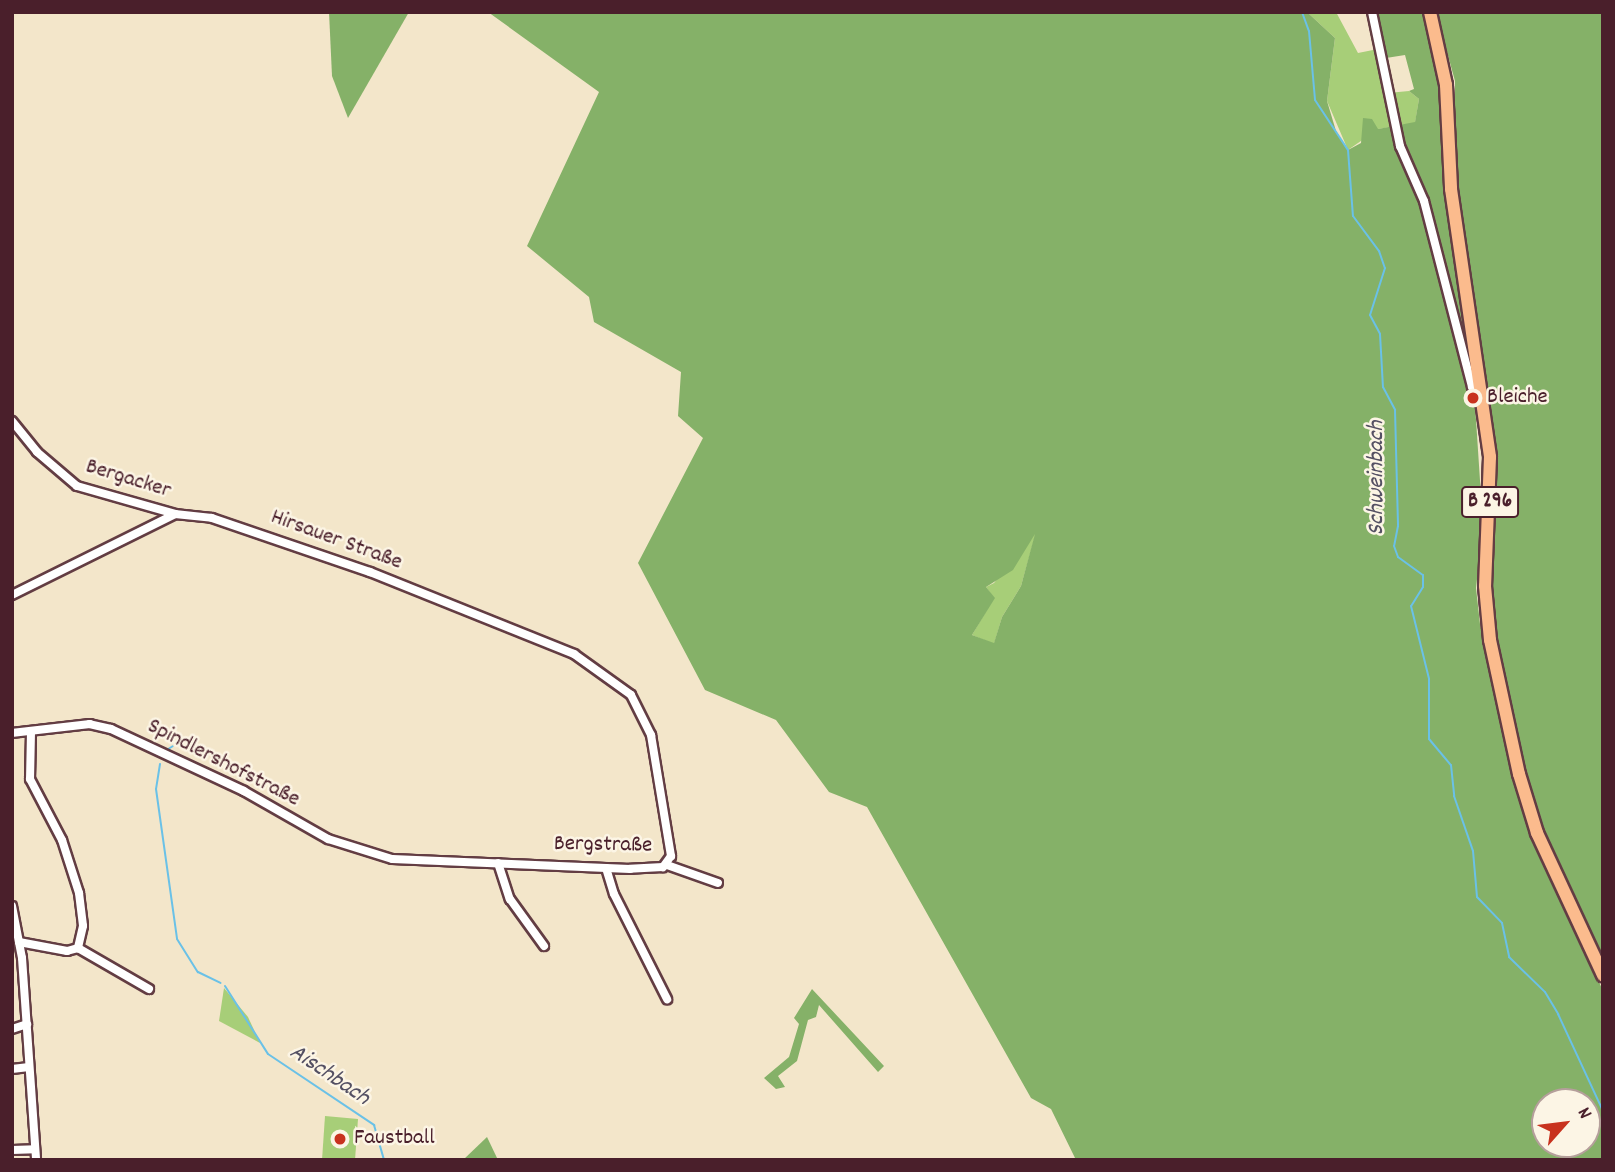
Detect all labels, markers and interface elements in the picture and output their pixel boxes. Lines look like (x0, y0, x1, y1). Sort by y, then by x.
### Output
place label: Bleiche (1487, 384, 1548, 412)
marker: Bleiche (1465, 390, 1481, 406)
water label: Schweinbach (1364, 420, 1392, 536)
street label: Bergacker (82, 454, 174, 506)
road number: B 296 (1460, 484, 1520, 520)
street label: Hirsauer Straße (267, 504, 405, 578)
street label: Spindlershofstraße (142, 714, 304, 814)
street label: Bergstraße (554, 831, 652, 861)
water label: Aischbach (283, 1039, 375, 1113)
north arrow (1531, 1088, 1601, 1158)
text: N (1569, 1103, 1597, 1124)
place label: Faustball (354, 1125, 435, 1153)
marker: Faustball (332, 1131, 348, 1147)

